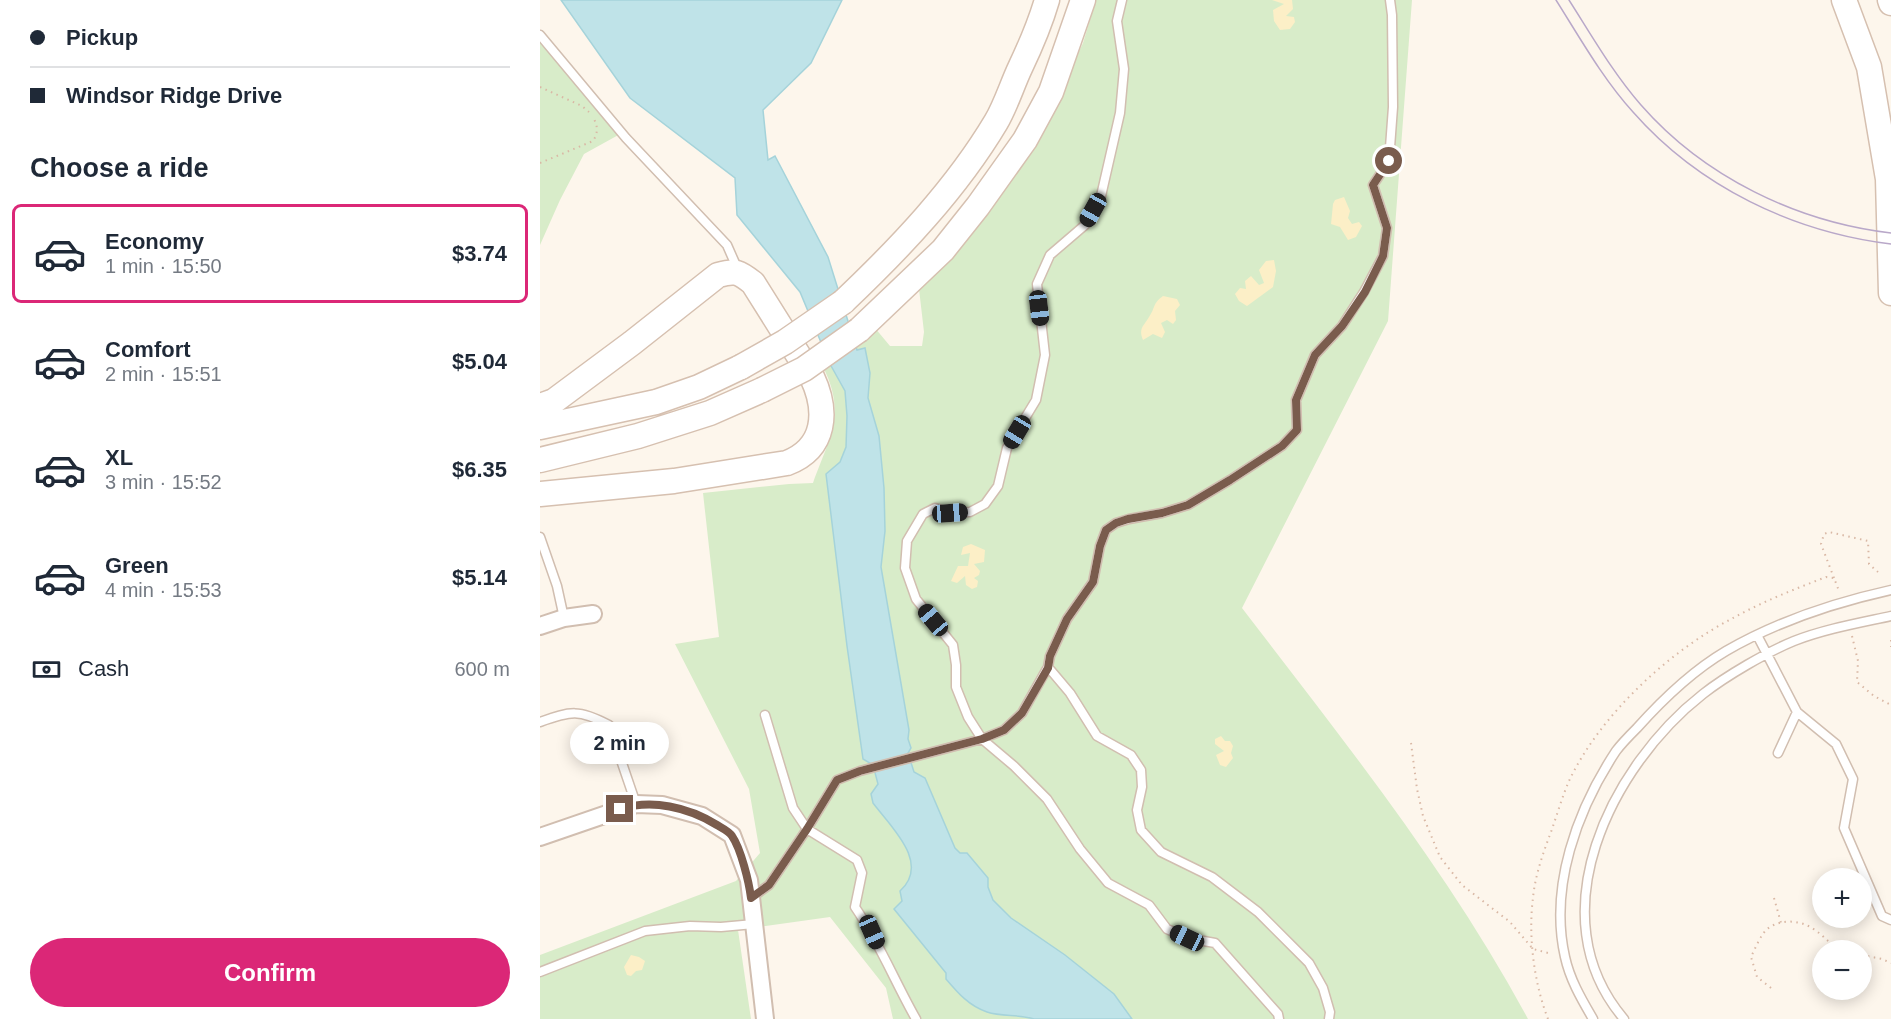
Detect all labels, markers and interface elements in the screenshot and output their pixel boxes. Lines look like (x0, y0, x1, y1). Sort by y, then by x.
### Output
text: Pickup (66, 25, 138, 50)
text: Windsor Ridge Drive (66, 83, 282, 108)
route start (1375, 147, 1402, 174)
text: Choose a ride (30, 153, 209, 183)
car (1076, 190, 1110, 230)
icon: car (33, 227, 87, 281)
text: Economy (105, 229, 204, 254)
text: $3.74 (452, 241, 507, 266)
text: 1 min · 15:50 (105, 255, 222, 277)
car (1028, 289, 1050, 327)
icon: car (33, 335, 87, 389)
text: Comfort (105, 337, 191, 362)
text: $5.04 (452, 349, 507, 374)
text: 2 min · 15:51 (105, 363, 222, 385)
car (1000, 412, 1034, 452)
icon: car (33, 443, 87, 497)
text: XL (105, 445, 133, 470)
text: $6.35 (452, 457, 507, 482)
text: 3 min · 15:52 (105, 471, 222, 493)
car (931, 503, 969, 523)
icon: car (33, 551, 87, 605)
text: Green (105, 553, 169, 578)
text: $5.14 (452, 565, 507, 590)
text: 4 min · 15:53 (105, 579, 222, 601)
car (915, 600, 951, 640)
icon: cash (30, 653, 63, 686)
text: Cash (78, 656, 129, 681)
text: 600 m (454, 658, 510, 680)
callout: 2 min (571, 722, 670, 764)
text: 2 min (593, 732, 646, 754)
route end (606, 795, 633, 822)
map controls (1812, 868, 1872, 1000)
button: + (1812, 868, 1872, 928)
car (856, 912, 888, 952)
car (1167, 922, 1207, 954)
button: Confirm (30, 938, 510, 1007)
button: − (1812, 940, 1872, 1000)

